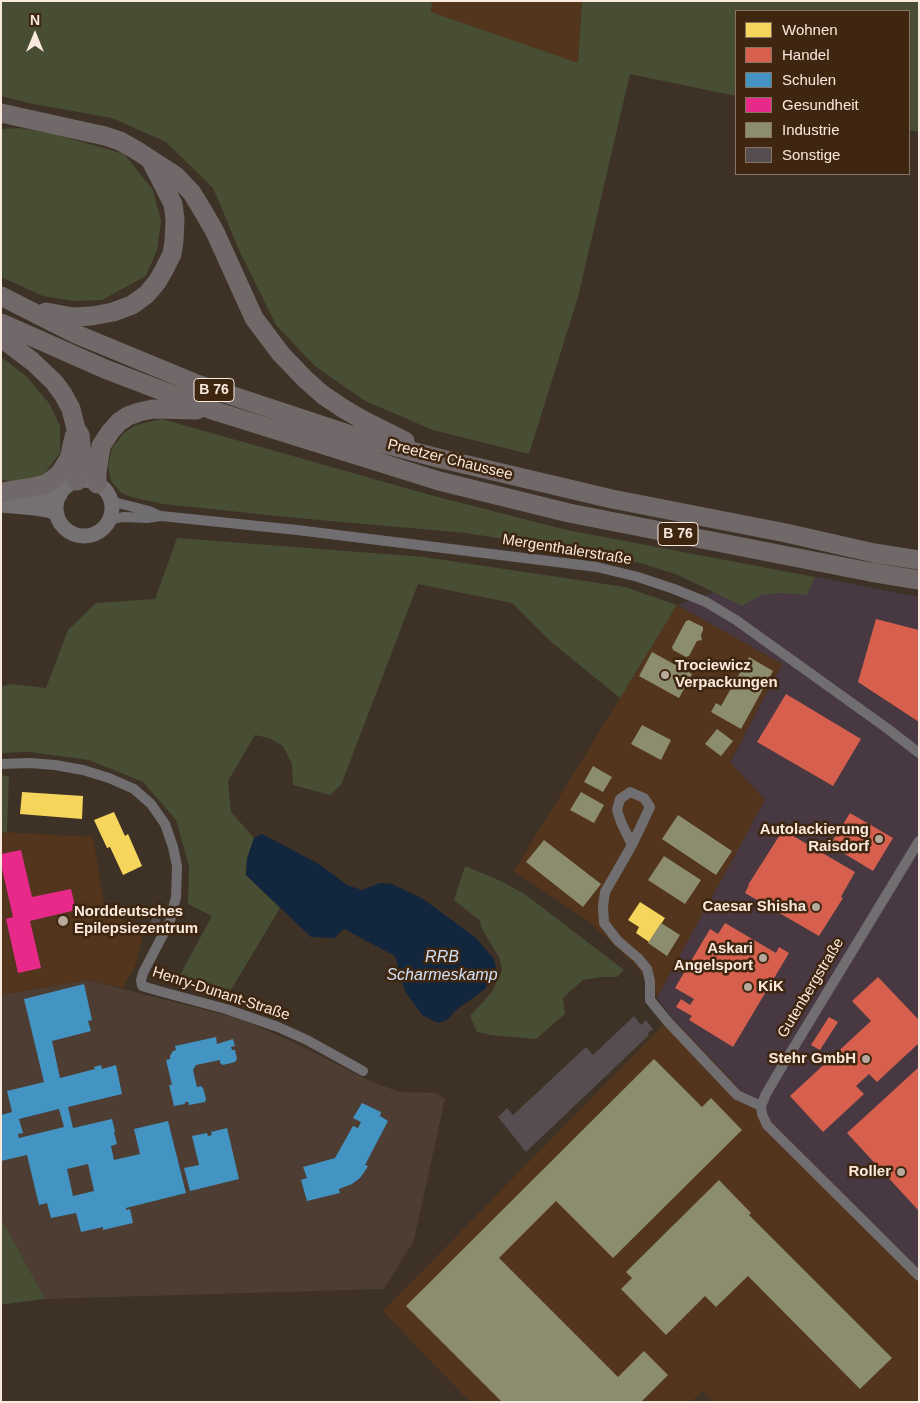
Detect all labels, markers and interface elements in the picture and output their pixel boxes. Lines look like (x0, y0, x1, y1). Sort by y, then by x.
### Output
north arrow (10, 10, 60, 60)
legend (735, 10, 910, 175)
text: N (30, 12, 40, 28)
text: Wohnen (782, 21, 838, 38)
text: Handel (782, 46, 830, 63)
text: Schulen (782, 71, 836, 88)
text: Gesundheit (782, 96, 859, 113)
text: Industrie (782, 121, 840, 138)
text: Sonstige (782, 146, 840, 163)
road number: B 76 (194, 378, 234, 402)
street label: Preetzer Chaussee (386, 436, 514, 484)
road number: B 76 (658, 522, 698, 546)
street label: Mergenthalerstraße (501, 531, 633, 569)
place label: Trociewicz Verpackungen (675, 657, 778, 692)
marker: Trociewicz Verpackungen (659, 669, 671, 681)
place label: Autolackierung Raisdorf (760, 821, 869, 856)
marker: Autolackierung Raisdorf (873, 833, 885, 845)
place label: Caesar Shisha (703, 898, 806, 916)
marker: Caesar Shisha (810, 901, 822, 913)
place label: Norddeutsches Epilepsiezentrum (74, 903, 198, 938)
marker: Norddeutsches Epilepsiezentrum (56, 914, 70, 928)
street label: Gutenbergstraße (774, 935, 848, 1041)
place label: Askari Angelsport (674, 940, 753, 975)
water label: RRB Scharmeskamp (386, 948, 498, 986)
marker: Askari Angelsport (757, 952, 769, 964)
street label: Henry-Dunant-Straße (150, 963, 292, 1025)
place label: KiK (758, 978, 784, 996)
marker: KiK (742, 981, 754, 993)
place label: Stehr GmbH (768, 1050, 856, 1068)
marker: Stehr GmbH (860, 1053, 872, 1065)
place label: Roller (848, 1163, 891, 1181)
marker: Roller (895, 1166, 907, 1178)

